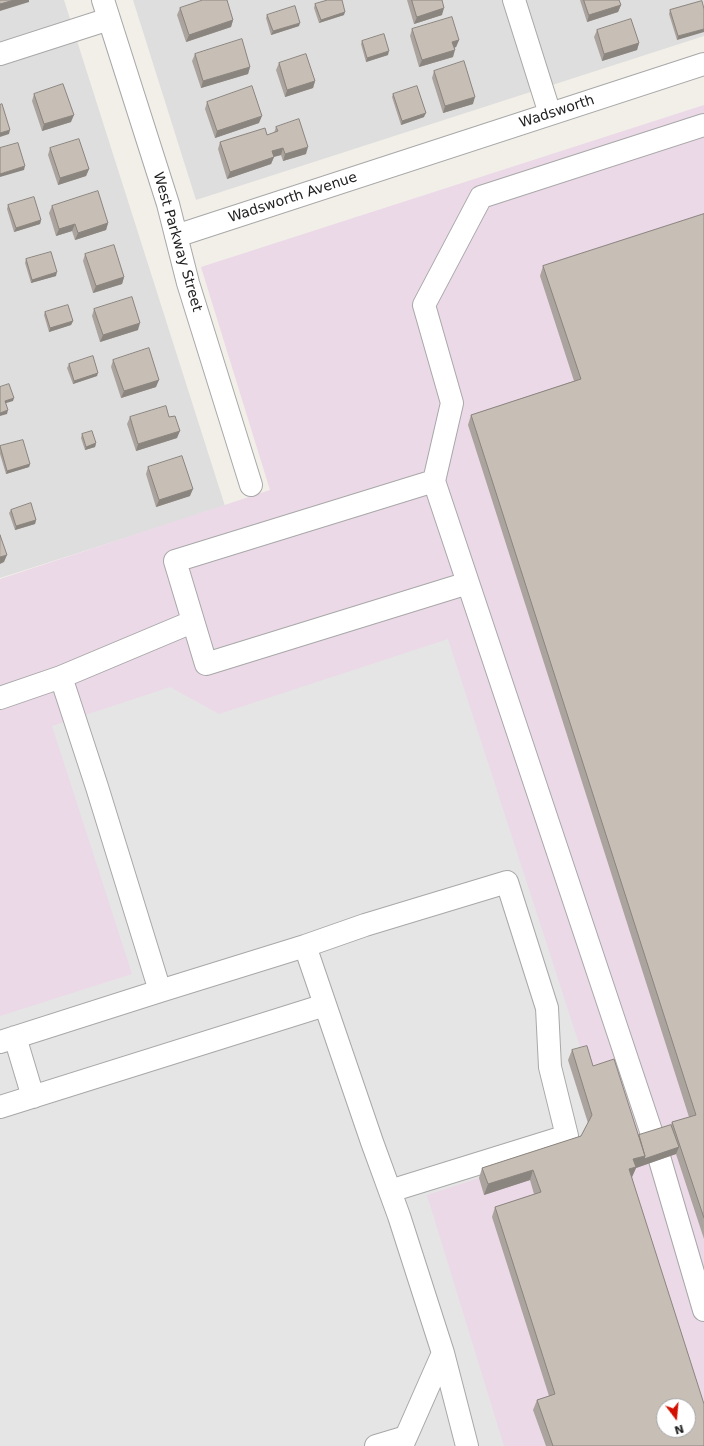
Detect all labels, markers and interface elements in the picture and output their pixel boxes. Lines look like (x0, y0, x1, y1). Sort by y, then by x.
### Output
street label: Wadsworth (517, 92, 597, 132)
street label: Wadsworth Avenue (227, 169, 359, 227)
street label: West Parkway Street (149, 170, 205, 314)
north arrow (656, 1398, 696, 1438)
text: N (673, 1422, 685, 1437)

